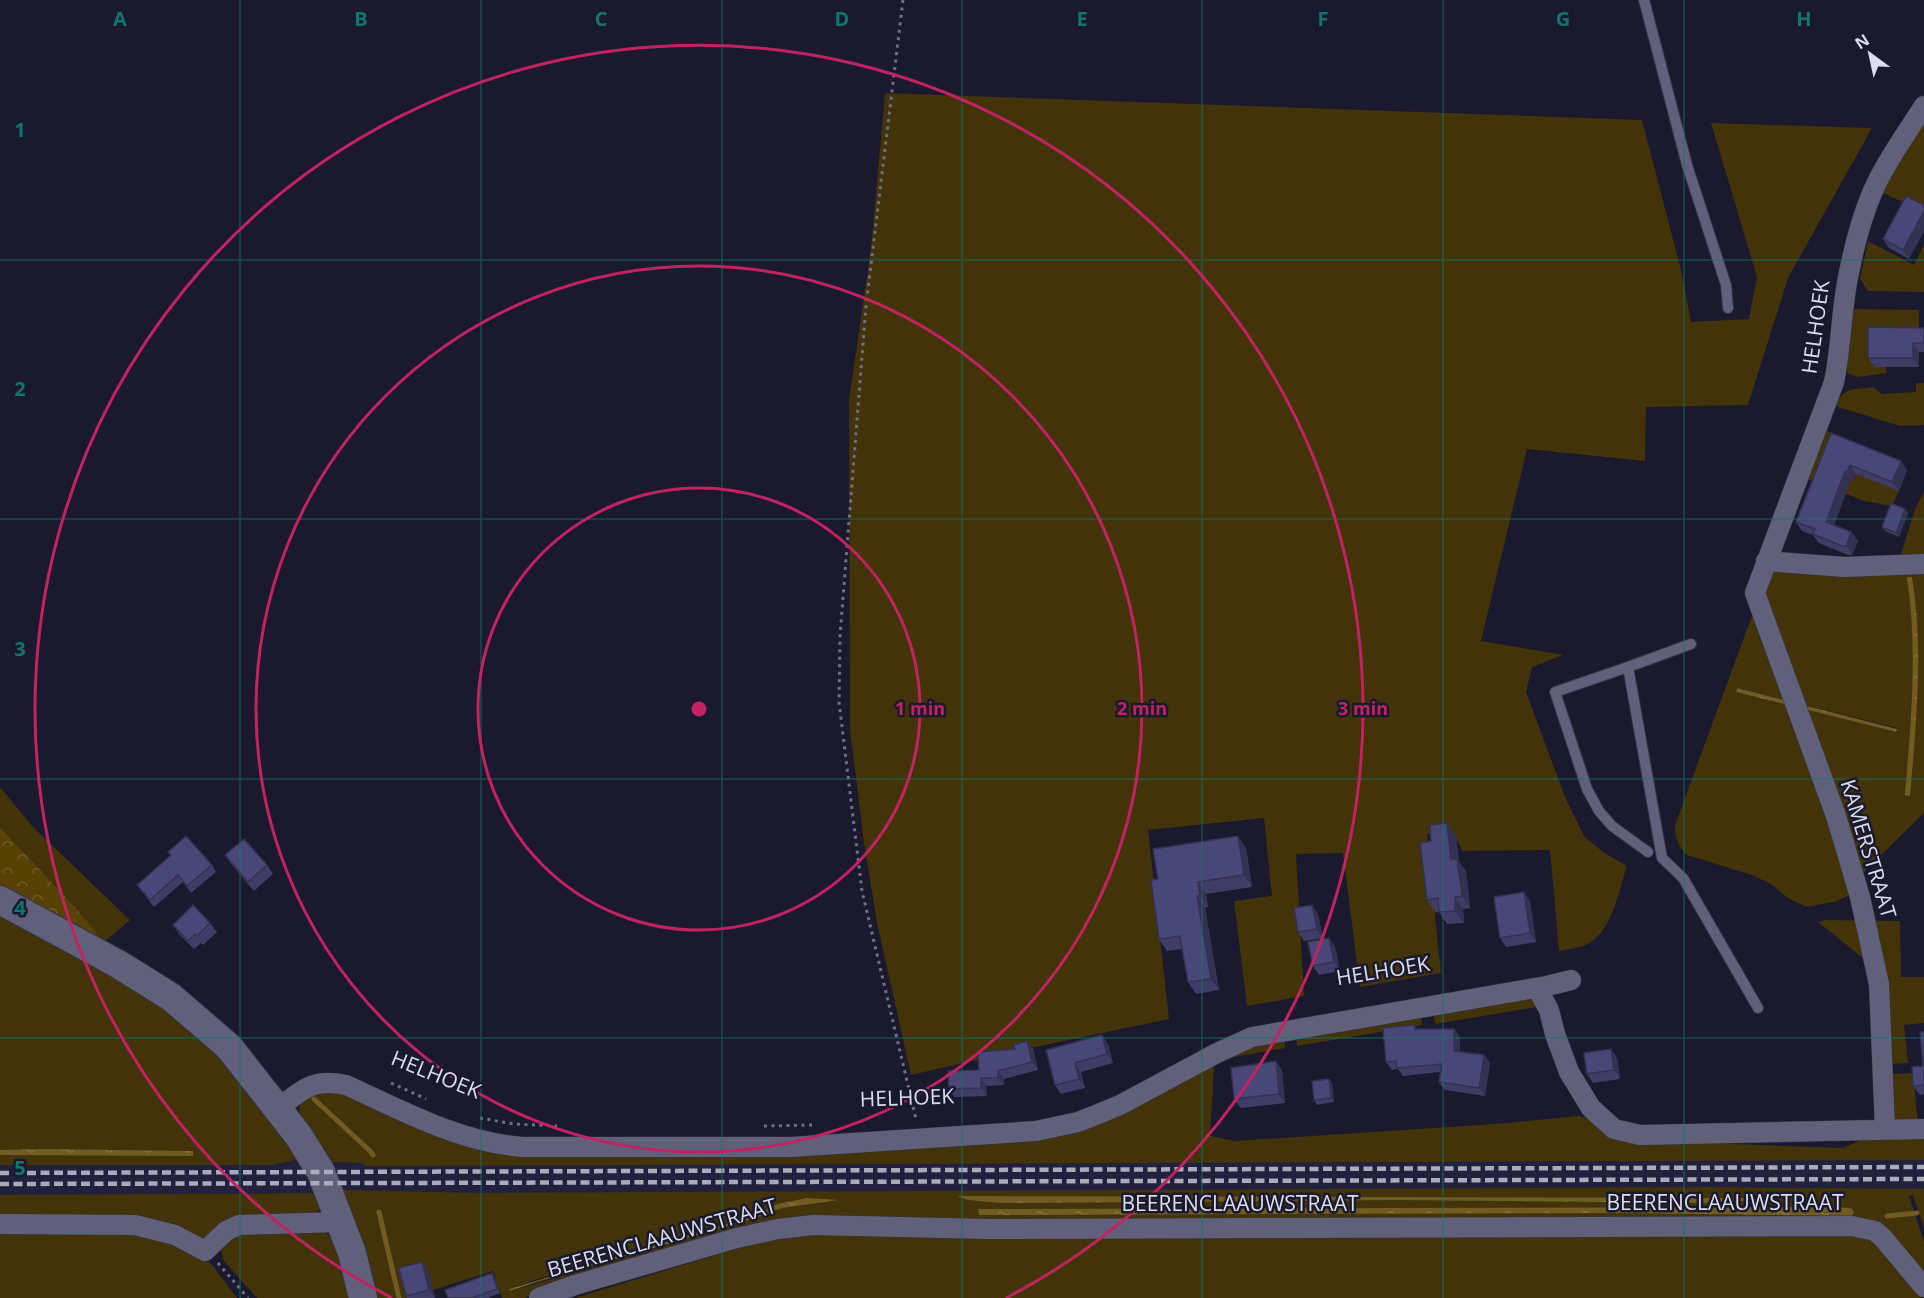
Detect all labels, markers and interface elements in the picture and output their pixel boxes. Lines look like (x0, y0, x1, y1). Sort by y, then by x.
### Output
text: A (113, 5, 127, 32)
text: B (354, 5, 368, 32)
text: C (595, 5, 608, 32)
text: D (835, 5, 849, 32)
text: E (1076, 5, 1088, 32)
text: F (1318, 5, 1328, 32)
text: G (1556, 5, 1570, 32)
text: H (1796, 5, 1812, 32)
north arrow (1840, 24, 1900, 84)
text: N (1850, 29, 1873, 54)
text: 1 (14, 116, 26, 143)
street label: HELHOEK (1795, 278, 1835, 376)
text: 2 (14, 375, 26, 402)
text: 3 (14, 635, 26, 662)
text: 1 min (895, 696, 945, 720)
text: 2 min (1117, 696, 1167, 720)
text: 3 min (1338, 696, 1388, 720)
centre of rings (689, 699, 709, 719)
street label: KAMERSTRAAT (1835, 776, 1903, 922)
text: 4 (14, 894, 26, 921)
street label: HELHOEK (1334, 949, 1432, 991)
street label: HELHOEK (387, 1043, 486, 1105)
street label: HELHOEK (859, 1081, 955, 1113)
text: 5 (14, 1154, 26, 1181)
street label: BEERENCLAAUWSTRAAT (1607, 1188, 1844, 1216)
street label: BEERENCLAAUWSTRAAT (1122, 1189, 1359, 1217)
street label: BEERENCLAAUWSTRAAT (544, 1191, 780, 1283)

